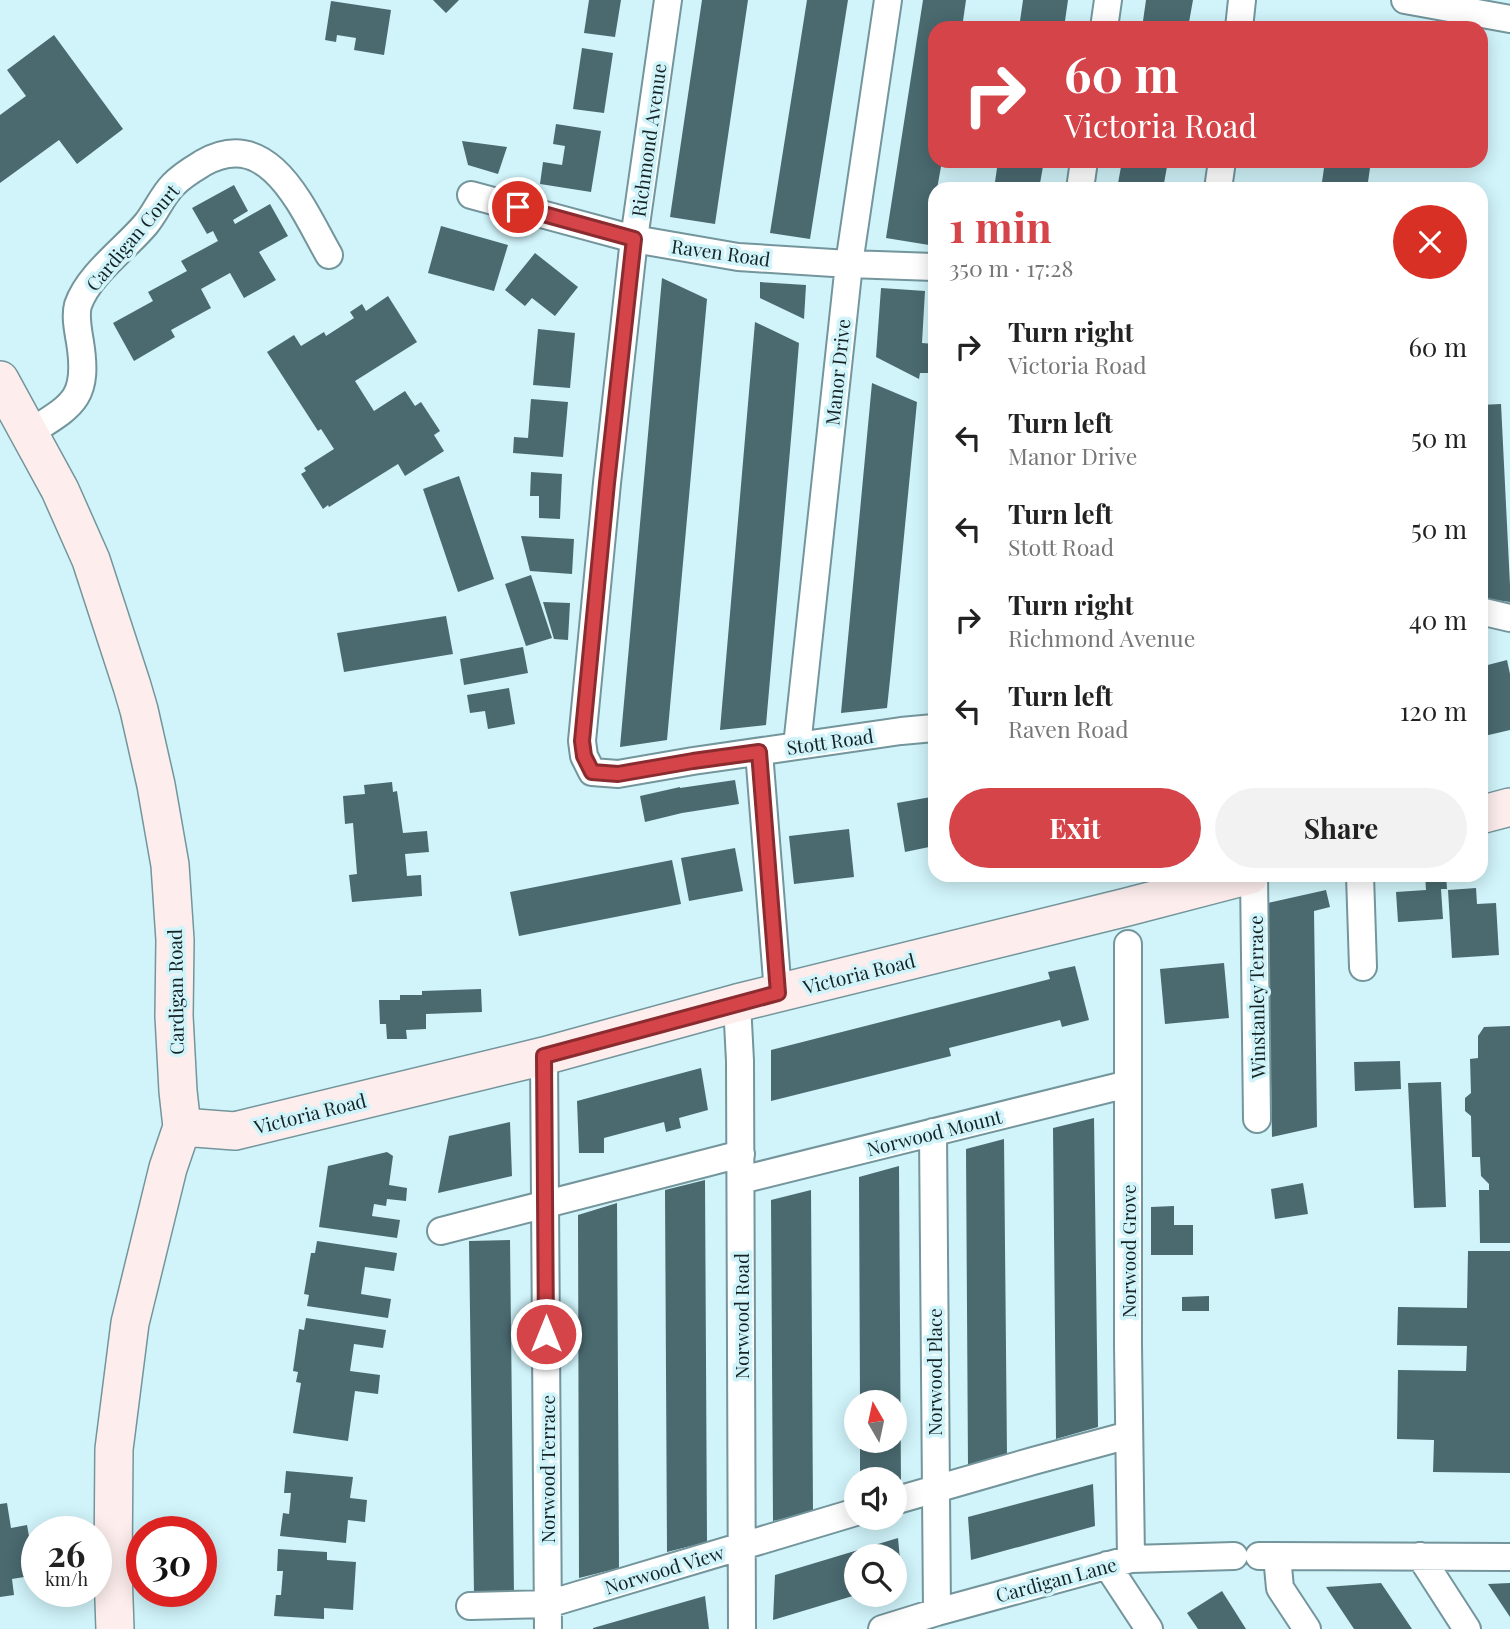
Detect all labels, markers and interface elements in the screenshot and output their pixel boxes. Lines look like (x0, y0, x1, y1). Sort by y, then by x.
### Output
text: 60 m (1064, 40, 1179, 105)
icon: right (949, 49, 1040, 140)
street label: Richmond Avenue (624, 62, 672, 218)
text: Victoria Road (1064, 103, 1257, 146)
pin (488, 177, 548, 237)
street label: Cardigan Court (80, 178, 185, 296)
icon: arrive (499, 188, 537, 226)
text: 1 min (949, 198, 1052, 254)
button: close (1393, 205, 1467, 279)
street label: Raven Road (670, 232, 772, 272)
text: 350 m · 17:28 (949, 252, 1073, 283)
text: Turn right (1008, 314, 1134, 349)
street label: Manor Drive (818, 317, 856, 427)
icon: right (949, 328, 987, 366)
text: 60 m (1408, 329, 1467, 364)
text: Victoria Road (1008, 349, 1147, 380)
text: Turn left (1008, 405, 1113, 440)
icon: left (949, 419, 987, 457)
text: 50 m (1411, 420, 1467, 455)
text: Manor Drive (1008, 440, 1137, 471)
text: Turn left (1008, 496, 1113, 531)
icon: left (949, 510, 987, 548)
text: 50 m (1411, 511, 1467, 546)
text: Stott Road (1008, 531, 1114, 562)
text: Turn right (1008, 587, 1134, 622)
icon: right (949, 601, 987, 639)
text: 40 m (1409, 602, 1467, 637)
text: Richmond Avenue (1008, 622, 1195, 653)
text: Turn left (1008, 678, 1113, 713)
icon: left (949, 692, 987, 730)
text: 120 m (1400, 693, 1467, 728)
text: Raven Road (1008, 713, 1129, 744)
street label: Stott Road (785, 722, 875, 760)
button: Exit (949, 788, 1201, 868)
button: Share (1215, 788, 1467, 868)
street label: Winstanley Terrace (1242, 915, 1270, 1080)
street label: Cardigan Road (161, 929, 189, 1055)
street label: Victoria Road (799, 947, 918, 1000)
street label: Victoria Road (250, 1087, 369, 1140)
street label: Norwood Mount (864, 1103, 1005, 1161)
street label: Norwood Grove (1115, 1184, 1141, 1318)
street label: Norwood Road (728, 1253, 754, 1379)
position arrow (509, 1297, 583, 1371)
street label: Norwood Place (921, 1308, 947, 1436)
north arrow (844, 1390, 906, 1452)
map controls (844, 1390, 907, 1607)
street label: Norwood Terrace (534, 1395, 560, 1543)
button: sound (844, 1467, 907, 1530)
speed limit sign: 30 (126, 1516, 217, 1607)
text: 26 (48, 1529, 85, 1576)
street label: Norwood View (601, 1538, 727, 1599)
button: search (844, 1544, 907, 1607)
street label: Cardigan Lane (993, 1550, 1119, 1608)
text: km/h (45, 1567, 88, 1591)

